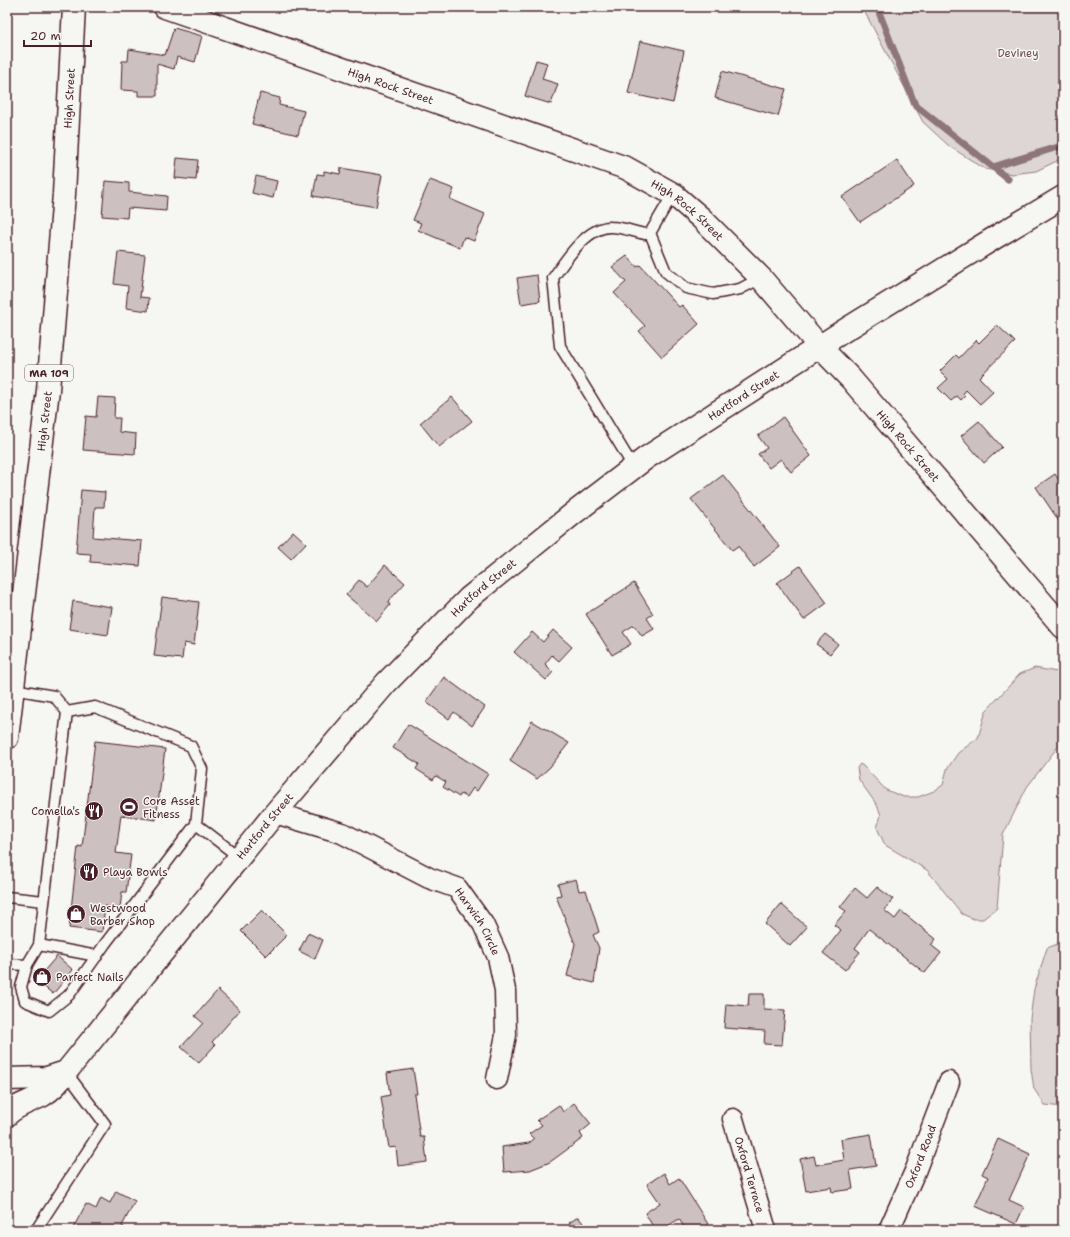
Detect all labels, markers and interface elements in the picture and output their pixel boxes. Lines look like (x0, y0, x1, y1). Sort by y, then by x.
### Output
scale bar (24, 22, 91, 48)
text: 20 m (30, 28, 61, 44)
park label: Deviney (997, 46, 1039, 61)
street label: High Rock Street (346, 64, 436, 108)
street label: High Street (60, 67, 78, 129)
street label: High Rock Street (648, 176, 727, 244)
road number: MA 109 (25, 365, 73, 381)
street label: Hartford Street (705, 367, 782, 424)
street label: High Street (33, 390, 55, 452)
street label: High Rock Street (873, 407, 943, 485)
street label: Hartford Street (447, 555, 519, 620)
street label: Hartford Street (233, 789, 297, 863)
place label: Core Asset Fitness (143, 794, 200, 822)
sports icon: Core Asset Fitness (118, 796, 140, 818)
restaurant icon: Comella's (83, 800, 105, 822)
place label: Comella's (31, 804, 80, 819)
restaurant icon: Playa Bowls (78, 861, 100, 883)
place label: Playa Bowls (103, 865, 168, 880)
street label: Harwich Circle (451, 884, 504, 958)
place label: Westwood Barber Shop (90, 901, 155, 929)
shop icon: Westwood Barber Shop (65, 903, 87, 925)
shop icon: Parfect Nails (31, 966, 53, 988)
place label: Parfect Nails (56, 970, 124, 985)
street label: Oxford Road (901, 1122, 940, 1191)
street label: Oxford Terrace (731, 1135, 768, 1214)

